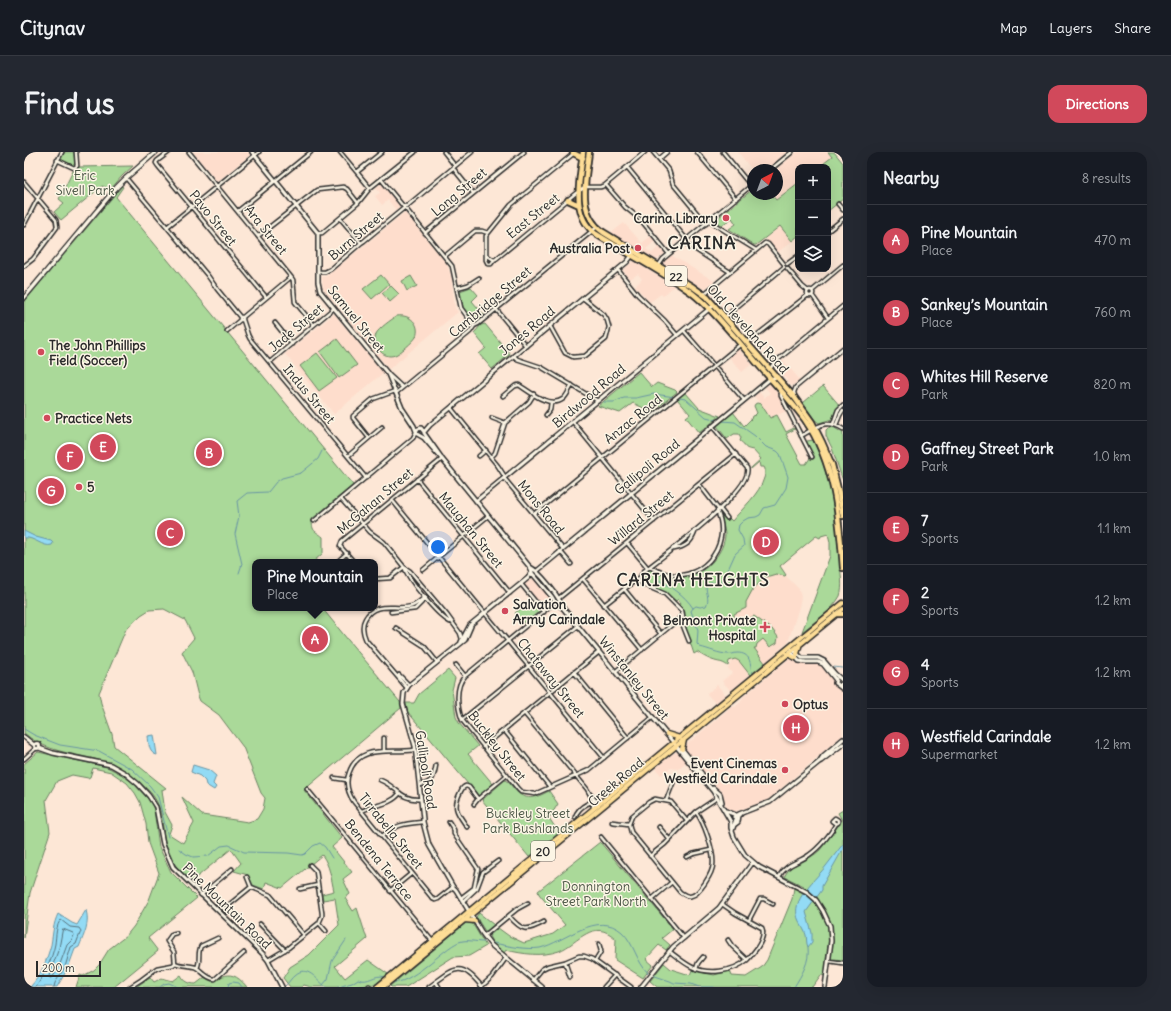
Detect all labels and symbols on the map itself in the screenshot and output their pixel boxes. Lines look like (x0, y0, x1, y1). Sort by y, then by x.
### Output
street label: Long Street (428, 164, 491, 220)
north arrow (747, 164, 783, 200)
park label: Eric Sivell Park (55, 167, 115, 199)
street label: Pavo Street (186, 187, 241, 250)
street label: East Street (503, 189, 563, 242)
street label: Ara Street (241, 202, 291, 259)
street label: Burn Street (325, 208, 387, 264)
place label: Carina Library (633, 210, 718, 227)
marker: Carina Library (721, 213, 731, 223)
district label: CARINA (668, 232, 737, 254)
place label: Australia Post (550, 240, 631, 257)
marker: Australia Post (633, 243, 643, 253)
street label: Cambridge Street (445, 262, 535, 341)
road number: 22 (665, 266, 687, 286)
street label: Old Cleveland Road (703, 281, 793, 378)
street label: Samuel Street (324, 282, 389, 356)
street label: Jade Street (265, 300, 327, 356)
street label: Jones Road (496, 302, 559, 359)
place label: The John Phillips Field (Soccer) (49, 337, 146, 369)
marker: The John Phillips Field (Soccer) (36, 347, 46, 357)
street label: Birdwood Road (549, 360, 629, 432)
street label: Indus Street (279, 361, 339, 428)
street label: Anzac Road (601, 390, 666, 447)
place label: Practice Nets (55, 410, 132, 427)
marker: Practice Nets (42, 413, 52, 423)
pin: E (90, 432, 116, 462)
street label: Gallipoli Road (611, 435, 684, 499)
pin: B (196, 438, 222, 468)
pin: F (57, 442, 83, 472)
street label: McGahan Street (334, 464, 417, 538)
pin: G (38, 476, 64, 506)
street label: Mons Road (514, 476, 568, 538)
place label: 5 (87, 479, 95, 496)
marker: 5 (74, 482, 84, 492)
street label: Willard Street (605, 486, 677, 549)
street label: Maughan Street (435, 489, 507, 572)
pin: C (157, 518, 183, 548)
pin: D (753, 527, 779, 557)
your location (428, 537, 448, 557)
district label: CARINA HEIGHTS (616, 569, 770, 591)
place label: Salvation Army Carindale (513, 596, 605, 628)
marker: Salvation Army Carindale (500, 606, 510, 616)
place label: Belmont Private Hospital (663, 612, 756, 644)
marker: Belmont Private Hospital (759, 621, 771, 633)
pin: A (302, 624, 328, 654)
street label: Winstanley Street (595, 633, 673, 724)
street label: Chataway Street (514, 635, 589, 722)
place label: Optus (793, 696, 828, 713)
marker: Optus (780, 699, 790, 709)
street label: Buckley Street (464, 708, 530, 785)
pin: H (783, 713, 809, 743)
street label: Gallipoli Road (411, 729, 441, 811)
street label: Creek Road (585, 754, 648, 810)
place label: Event Cinemas Westfield Carindale (664, 755, 777, 787)
marker: Event Cinemas Westfield Carindale (780, 765, 790, 775)
street label: Tirrabella Street (355, 790, 427, 873)
park label: Buckley Street Park Bushlands (483, 805, 574, 837)
street label: Bendena Terrace (341, 816, 417, 904)
road number: 20 (531, 841, 555, 861)
street label: Pine Mountain Road (179, 859, 275, 953)
park label: Donnington Street Park North (545, 878, 647, 910)
scale bar (36, 959, 101, 978)

